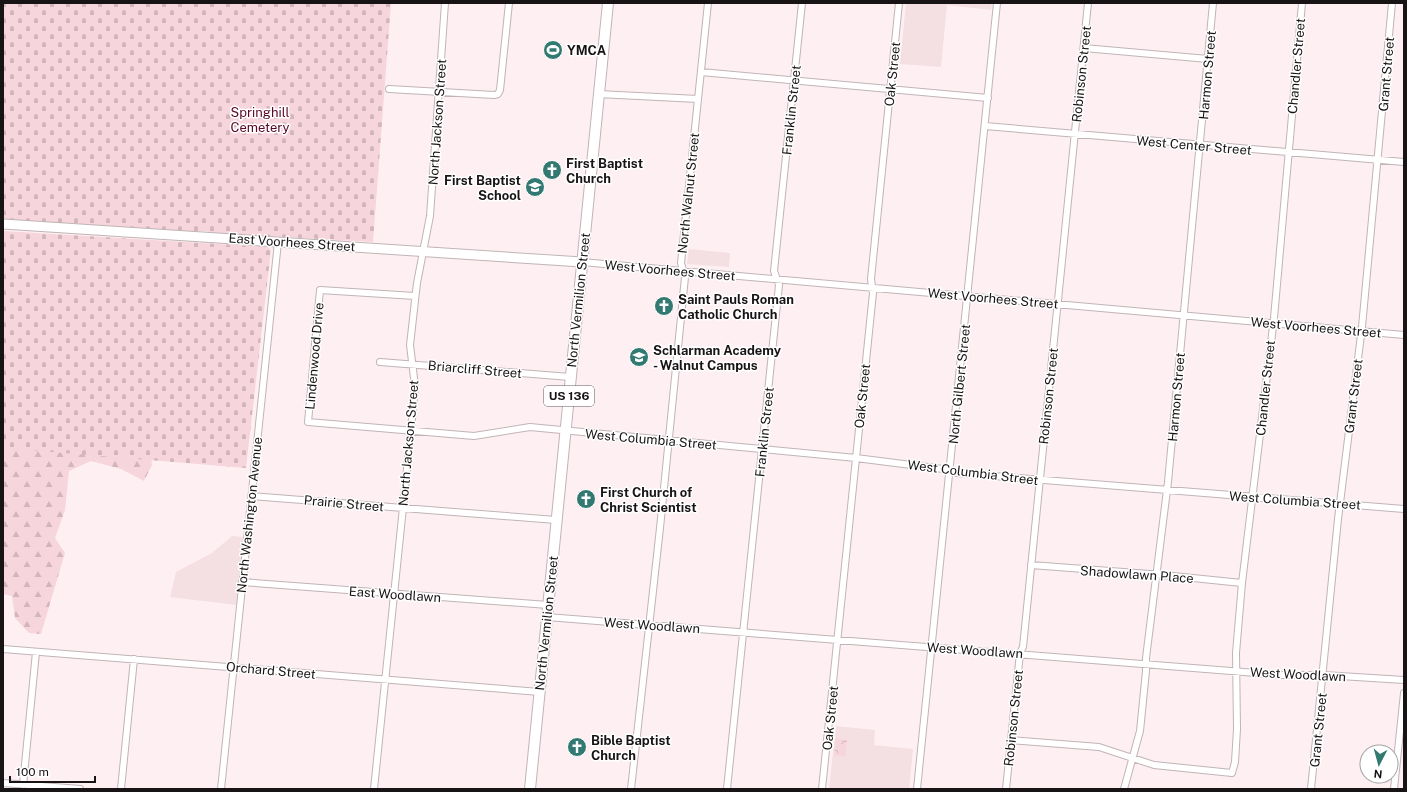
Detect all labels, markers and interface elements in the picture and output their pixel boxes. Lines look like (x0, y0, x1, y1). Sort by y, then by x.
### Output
street label: Chandler Street (1285, 17, 1308, 115)
street label: Robinson Street (1069, 25, 1094, 123)
street label: Harmon Street (1196, 30, 1219, 120)
street label: Grant Street (1376, 36, 1397, 112)
sports icon: YMCA (542, 39, 564, 61)
street label: Oak Street (882, 41, 903, 107)
place label: YMCA (567, 43, 607, 58)
street label: North Jackson Street (426, 58, 449, 186)
street label: Franklin Street (779, 64, 804, 156)
park label: Springhill Cemetery (230, 105, 290, 135)
street label: North Walnut Street (675, 132, 702, 254)
street label: West Center Street (1136, 133, 1252, 158)
place label: First Baptist Church (566, 156, 643, 186)
church icon: First Baptist Church (541, 159, 563, 181)
place label: First Baptist School (444, 173, 521, 203)
school or university icon: First Baptist School (524, 176, 546, 198)
street label: East Voorhees Street (228, 231, 356, 254)
street label: North Vermilion Street (564, 232, 593, 368)
street label: West Voorhees Street (604, 257, 736, 284)
street label: West Voorhees Street (927, 285, 1059, 312)
place label: Saint Pauls Roman Catholic Church (678, 292, 794, 322)
church icon: Saint Pauls Roman Catholic Church (653, 295, 675, 317)
street label: Lindenwood Drive (302, 302, 327, 410)
street label: West Voorhees Street (1250, 314, 1382, 341)
street label: North Gilbert Street (946, 323, 973, 445)
street label: Chandler Street (1253, 339, 1278, 437)
place label: Schlarman Academy - Walnut Campus (653, 343, 782, 373)
school or university icon: Schlarman Academy - Walnut Campus (628, 346, 650, 368)
street label: Robinson Street (1036, 347, 1061, 445)
street label: Harmon Street (1165, 352, 1188, 442)
street label: Briarcliff Street (427, 358, 523, 381)
street label: Grant Street (1341, 358, 1366, 434)
street label: Oak Street (852, 363, 873, 429)
street label: North Jackson Street (396, 379, 421, 507)
road number: US 136 (544, 386, 594, 406)
street label: Franklin Street (752, 386, 777, 478)
street label: West Columbia Street (585, 426, 717, 453)
street label: North Washington Avenue (234, 436, 265, 594)
street label: West Columbia Street (907, 457, 1039, 488)
place label: First Church of Christ Scientist (600, 485, 697, 515)
church icon: First Church of Christ Scientist (575, 488, 597, 510)
street label: West Columbia Street (1229, 488, 1361, 513)
street label: Prairie Street (303, 493, 385, 514)
street label: North Vermilion Street (532, 555, 561, 691)
street label: Shadowlawn Place (1080, 563, 1194, 586)
street label: East Woodlawn (348, 584, 442, 605)
street label: West Woodlawn (603, 615, 701, 636)
street label: West Woodlawn (926, 640, 1024, 661)
street label: Orchard Street (226, 659, 316, 682)
street label: West Woodlawn (1249, 664, 1346, 685)
street label: Robinson Street (1001, 669, 1026, 767)
street label: Oak Street (820, 685, 841, 751)
street label: Grant Street (1307, 692, 1330, 768)
place label: Bible Baptist Church (591, 733, 671, 763)
church icon: Bible Baptist Church (566, 736, 588, 758)
north arrow (1359, 744, 1399, 784)
scale bar (10, 758, 95, 784)
text: 100 m (16, 765, 49, 779)
text: N (1373, 768, 1383, 780)

